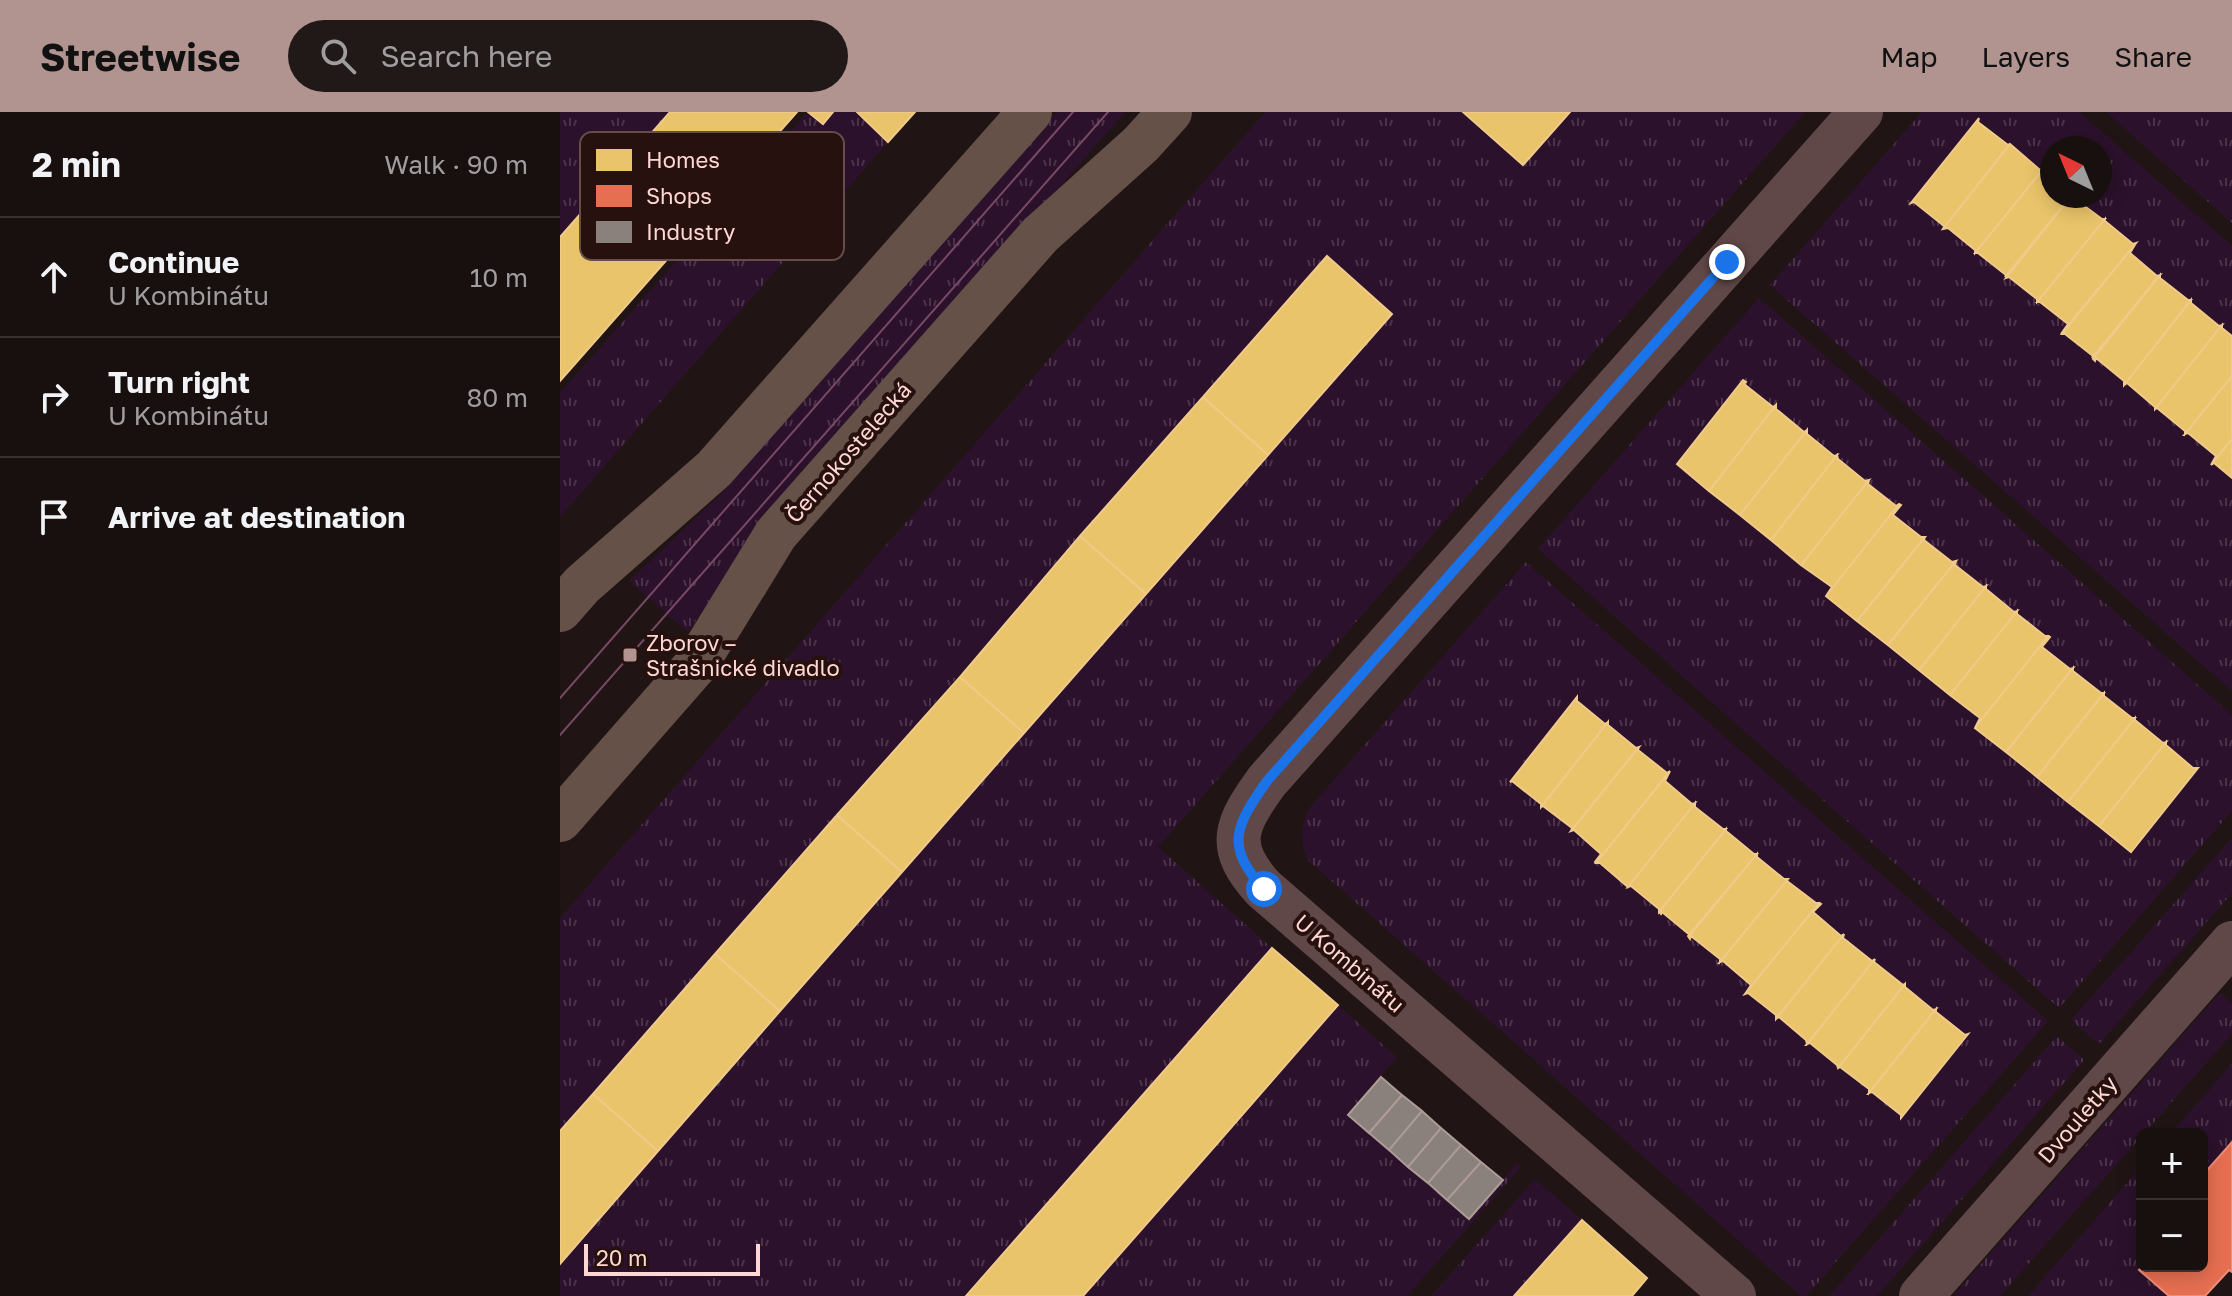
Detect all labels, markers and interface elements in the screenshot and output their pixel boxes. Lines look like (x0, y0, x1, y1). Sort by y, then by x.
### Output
search box (288, 20, 848, 92)
text: Streetwise (40, 34, 240, 79)
icon: search (316, 34, 360, 78)
text: Search here (380, 38, 552, 74)
text: Map (1880, 40, 1938, 73)
text: Layers (1982, 40, 2070, 73)
text: Share (2114, 40, 2192, 73)
legend (580, 132, 844, 260)
north arrow (2040, 136, 2112, 208)
text: 2 min (32, 144, 121, 184)
text: Homes (646, 146, 720, 173)
text: Walk · 90 m (384, 149, 528, 180)
text: Shops (646, 182, 712, 209)
text: Industry (646, 218, 735, 245)
text: Continue (108, 244, 239, 280)
route end (1709, 244, 1745, 280)
icon: ahead (32, 255, 76, 299)
text: 10 m (470, 262, 528, 293)
text: U Kombinátu (108, 280, 269, 311)
text: Turn right (108, 364, 250, 400)
icon: right (32, 375, 76, 419)
street label: Černokostelecká (780, 376, 916, 528)
text: 80 m (467, 382, 528, 413)
text: U Kombinátu (108, 400, 269, 431)
icon: arrive (32, 495, 76, 539)
text: Arrive at destination (108, 499, 405, 535)
place label: Zborov – Strašnické divadlo (646, 629, 840, 681)
marker: Zborov – Strašnické divadlo (621, 646, 639, 664)
route start (1246, 871, 1282, 907)
street label: U Kombinátu (1290, 908, 1410, 1018)
street label: Dvouletky (2032, 1070, 2122, 1168)
map controls (2136, 1128, 2208, 1272)
button: + (2136, 1128, 2208, 1200)
button: − (2136, 1200, 2208, 1272)
scale bar (584, 1240, 760, 1276)
text: 20 m (596, 1244, 647, 1271)

